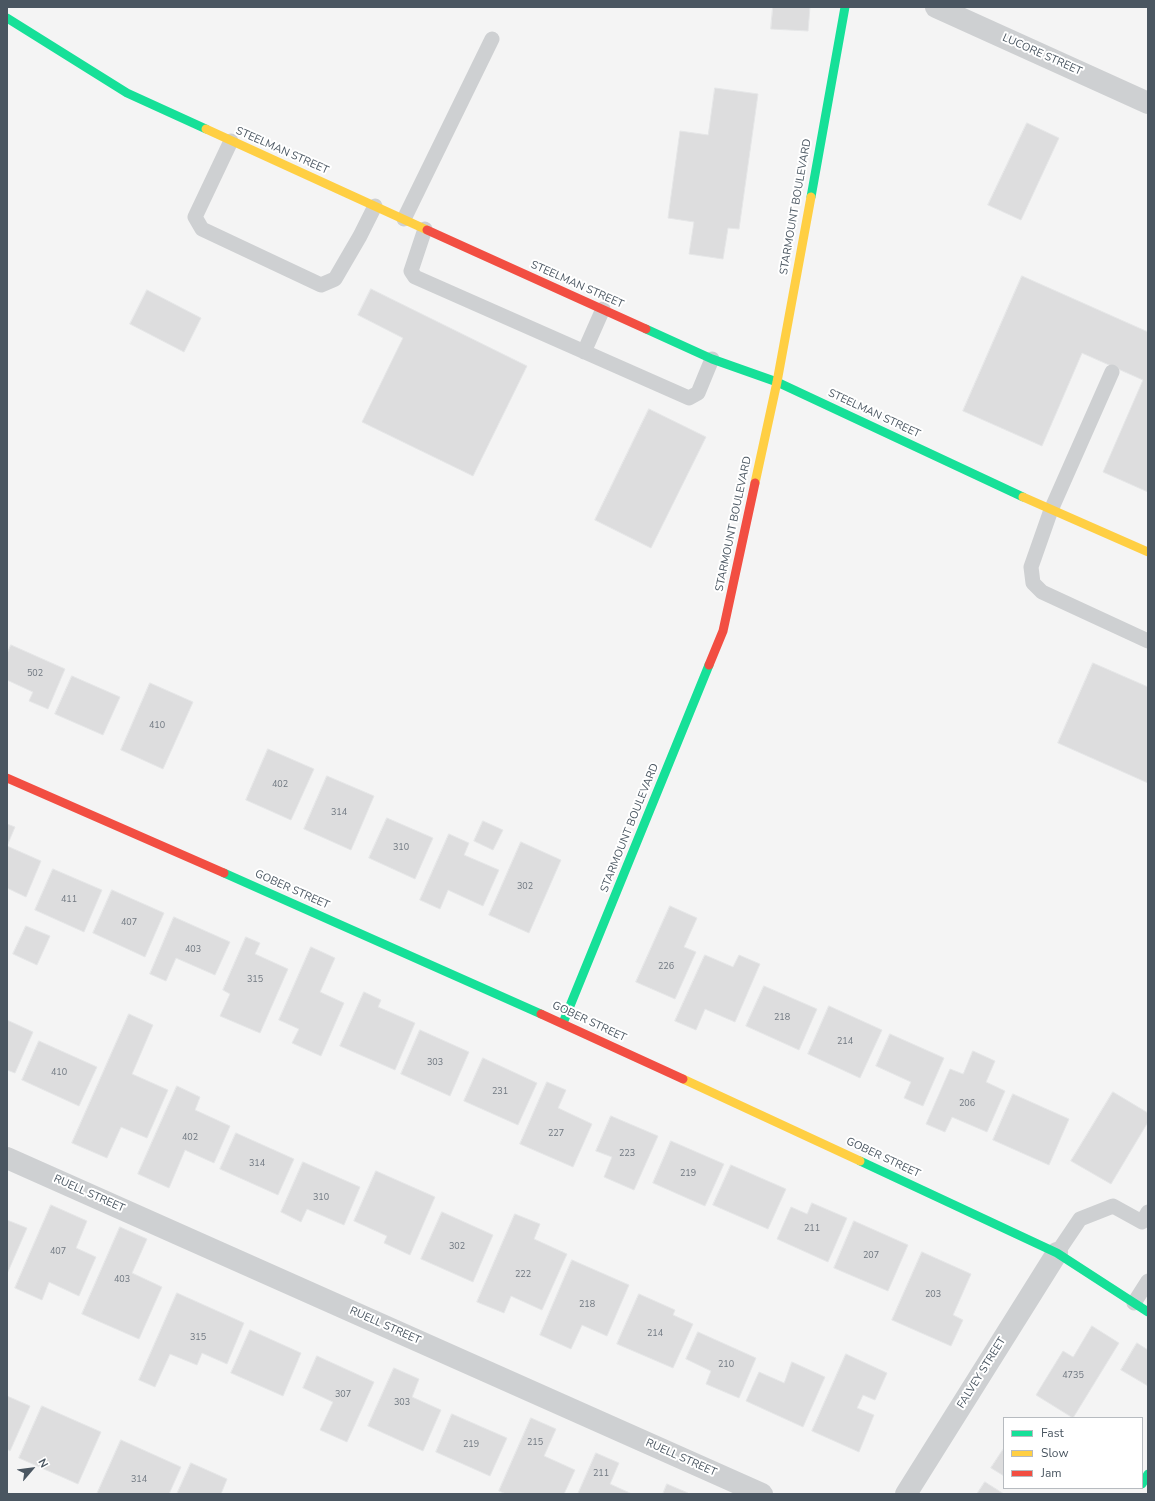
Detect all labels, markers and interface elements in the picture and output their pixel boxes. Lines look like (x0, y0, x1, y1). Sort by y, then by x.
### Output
street label: LUCORE STREET (1000, 32, 1084, 78)
street label: STEELMAN STREET (234, 125, 330, 177)
street label: STARMOUNT BOULEVARD (778, 138, 814, 276)
street label: STEELMAN STREET (529, 259, 625, 311)
street label: STEELMAN STREET (826, 387, 922, 441)
street label: STARMOUNT BOULEVARD (713, 455, 755, 593)
house number: 502 (27, 669, 43, 679)
house number: 410 (149, 721, 165, 731)
street label: STARMOUNT BOULEVARD (598, 762, 662, 894)
house number: 402 (272, 780, 288, 790)
house number: 314 (331, 808, 347, 818)
house number: 310 (393, 843, 409, 853)
street label: GOBER STREET (253, 868, 331, 912)
house number: 302 (517, 882, 533, 892)
house number: 411 (61, 895, 77, 905)
house number: 407 (121, 918, 137, 928)
house number: 403 (185, 945, 201, 955)
house number: 226 (658, 962, 674, 972)
house number: 315 (247, 975, 263, 985)
street label: GOBER STREET (550, 999, 628, 1045)
house number: 218 (774, 1013, 790, 1023)
house number: 214 (837, 1037, 853, 1047)
house number: 303 (427, 1058, 443, 1068)
house number: 410 (51, 1068, 67, 1078)
house number: 231 (492, 1087, 508, 1097)
house number: 206 (959, 1099, 975, 1109)
house number: 227 (548, 1129, 564, 1139)
house number: 402 (182, 1133, 198, 1143)
street label: GOBER STREET (844, 1135, 922, 1181)
house number: 223 (619, 1149, 635, 1159)
house number: 314 (249, 1159, 265, 1169)
house number: 219 (680, 1169, 696, 1179)
street label: RUELL STREET (51, 1172, 127, 1216)
house number: 310 (313, 1193, 329, 1203)
house number: 211 (804, 1224, 820, 1234)
house number: 302 (449, 1242, 465, 1252)
house number: 407 (50, 1247, 66, 1257)
house number: 207 (863, 1251, 879, 1261)
house number: 222 (515, 1270, 531, 1280)
house number: 403 (114, 1275, 130, 1285)
house number: 203 (925, 1290, 941, 1300)
house number: 218 (579, 1300, 595, 1310)
street label: RUELL STREET (347, 1304, 423, 1348)
house number: 214 (647, 1329, 663, 1339)
house number: 315 (190, 1333, 206, 1343)
street label: FALVEY STREET (955, 1335, 1009, 1411)
house number: 210 (718, 1360, 734, 1370)
house number: 4735 (1062, 1371, 1084, 1381)
house number: 307 (335, 1390, 351, 1400)
house number: 303 (394, 1398, 410, 1408)
legend (1003, 1417, 1143, 1489)
text: Fast (1041, 1425, 1064, 1441)
street label: RUELL STREET (643, 1436, 719, 1480)
house number: 215 (527, 1438, 543, 1448)
house number: 219 (463, 1440, 479, 1450)
text: Slow (1041, 1445, 1069, 1461)
north arrow (12, 1449, 52, 1489)
text: N (34, 1456, 52, 1470)
text: Jam (1041, 1465, 1062, 1481)
house number: 211 (593, 1469, 609, 1479)
house number: 314 (131, 1475, 147, 1485)

